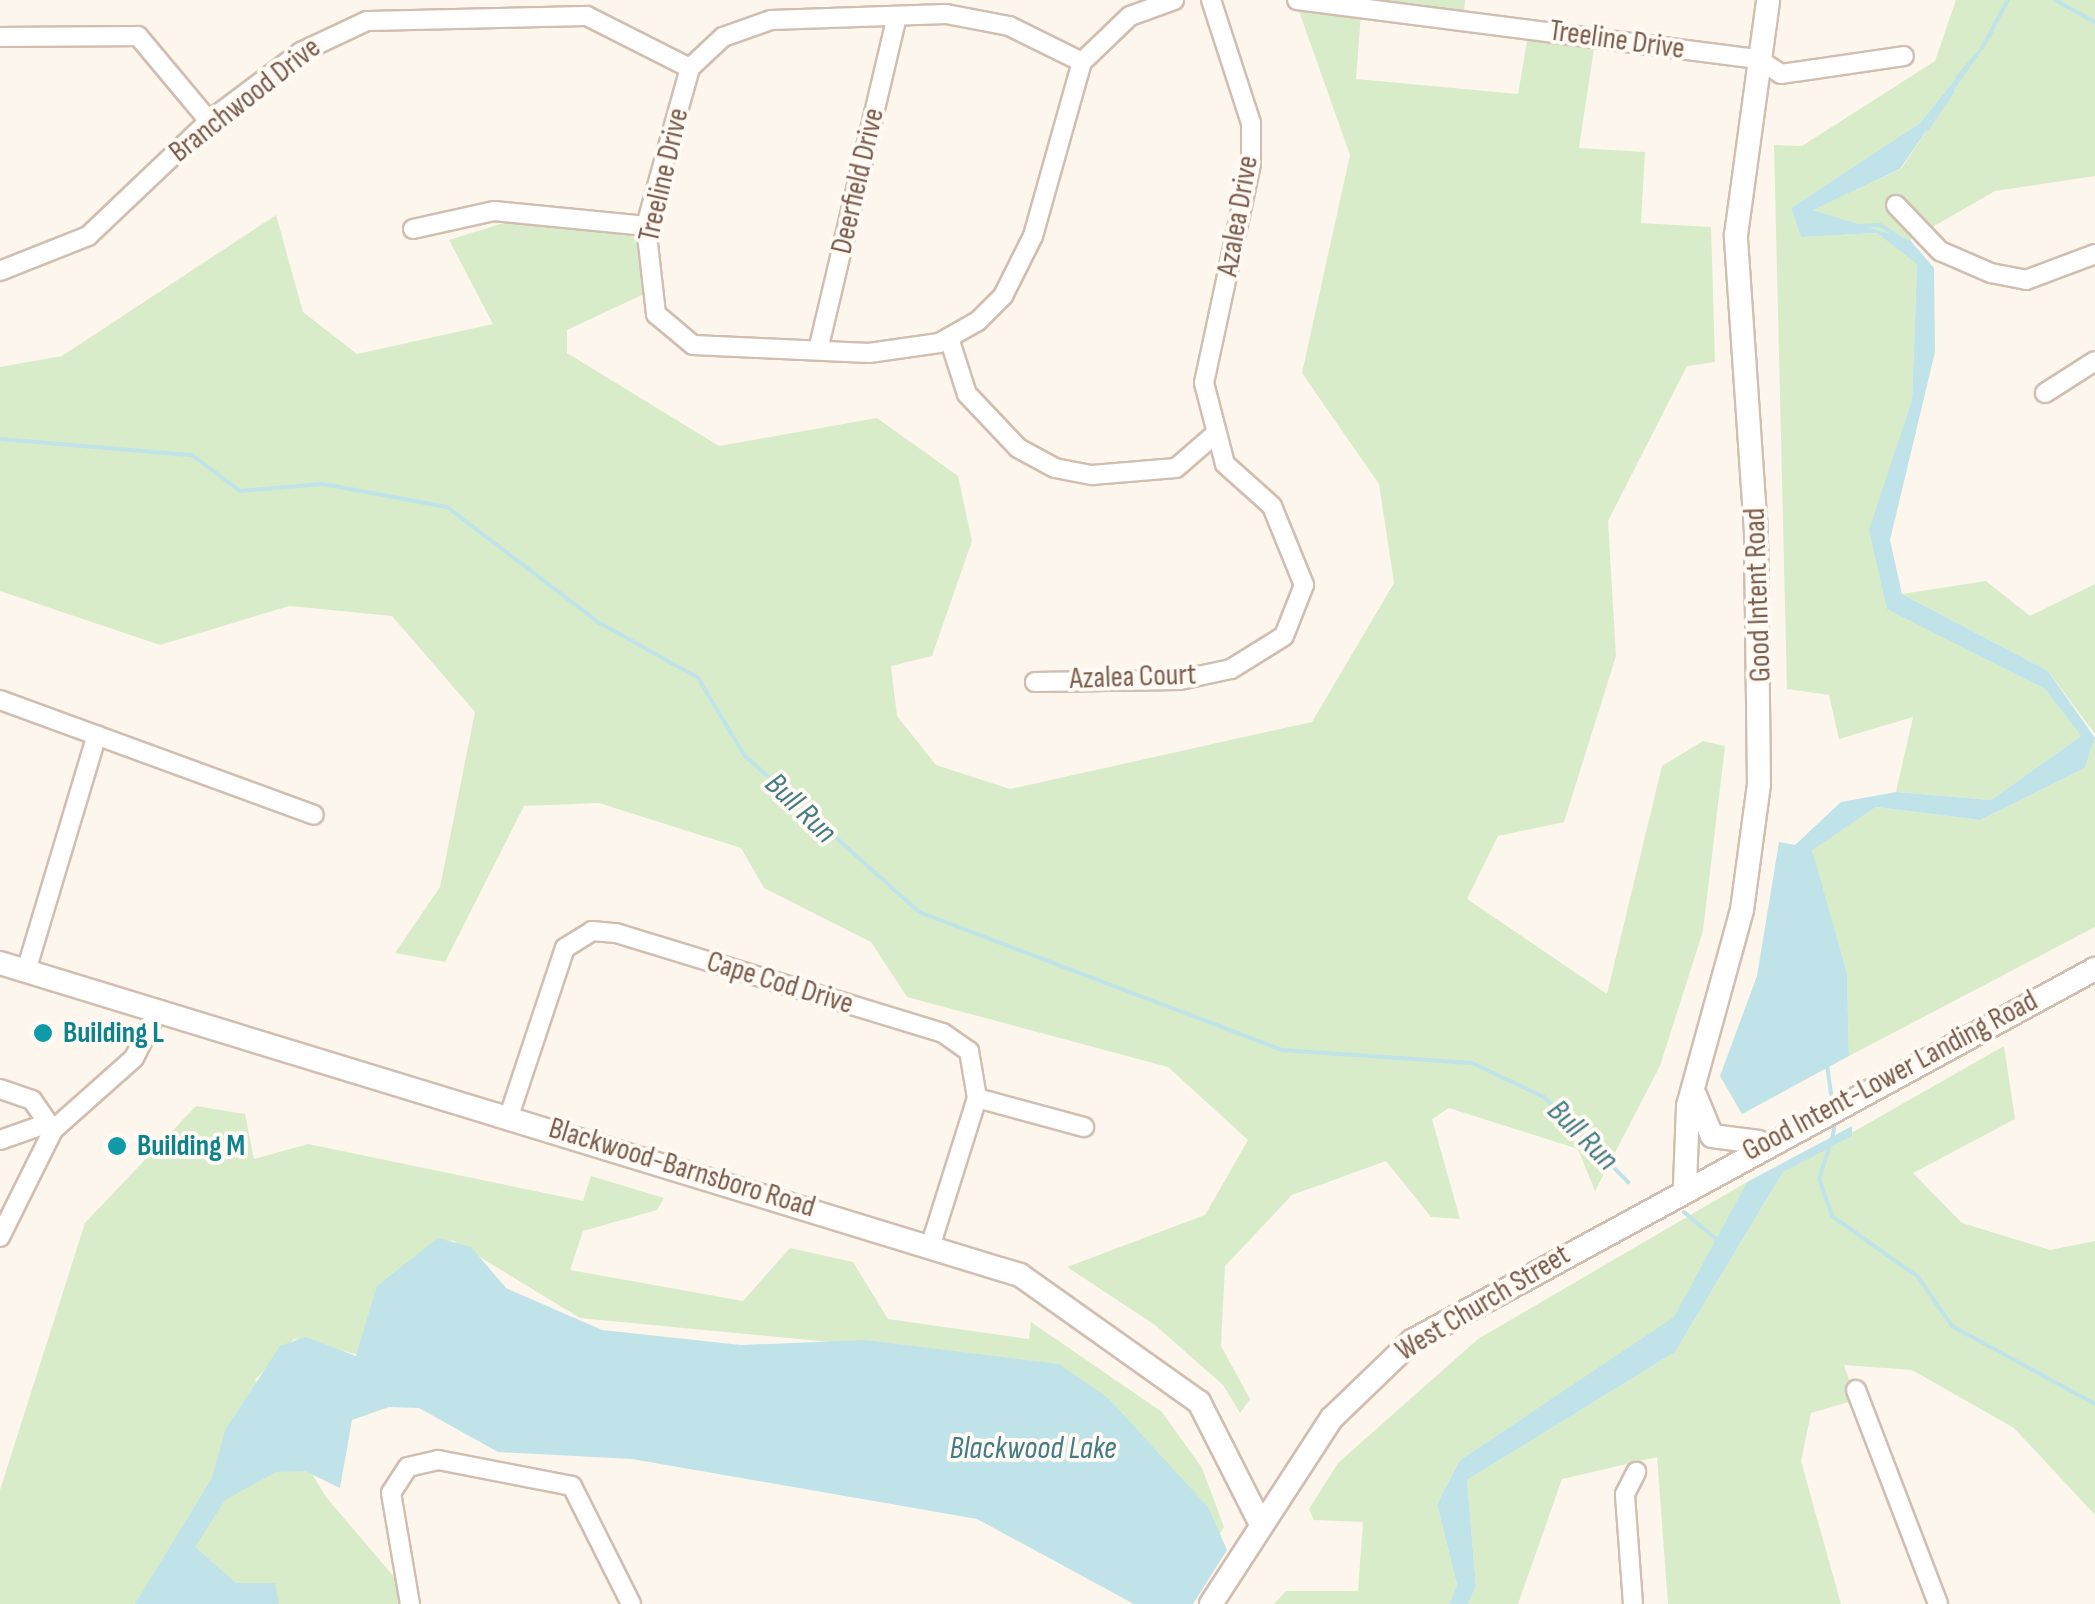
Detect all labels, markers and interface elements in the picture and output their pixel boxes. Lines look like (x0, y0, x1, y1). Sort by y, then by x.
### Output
street label: Treeline Drive (1547, 13, 1687, 67)
street label: Branchwood Drive (162, 30, 328, 170)
street label: Treeline Drive (631, 105, 697, 245)
street label: Deerfield Drive (824, 105, 892, 257)
street label: Azalea Drive (1210, 153, 1266, 279)
street label: Good Intent Road (1737, 507, 1779, 683)
street label: Azalea Court (1069, 657, 1197, 697)
water label: Bull Run (756, 766, 844, 852)
street label: Cape Cod Drive (702, 944, 858, 1022)
street label: Good Intent-Lower Landing Road (1736, 983, 2044, 1169)
place label: Building L (63, 1015, 164, 1051)
marker: Building L (32, 1022, 54, 1044)
water label: Bull Run (1538, 1092, 1626, 1180)
street label: Blackwood-Barnsboro Road (544, 1110, 820, 1226)
place label: Building M (137, 1128, 245, 1164)
marker: Building M (106, 1135, 128, 1157)
street label: West Church Street (1389, 1237, 1577, 1369)
water label: Blackwood Lake (949, 1430, 1117, 1468)

